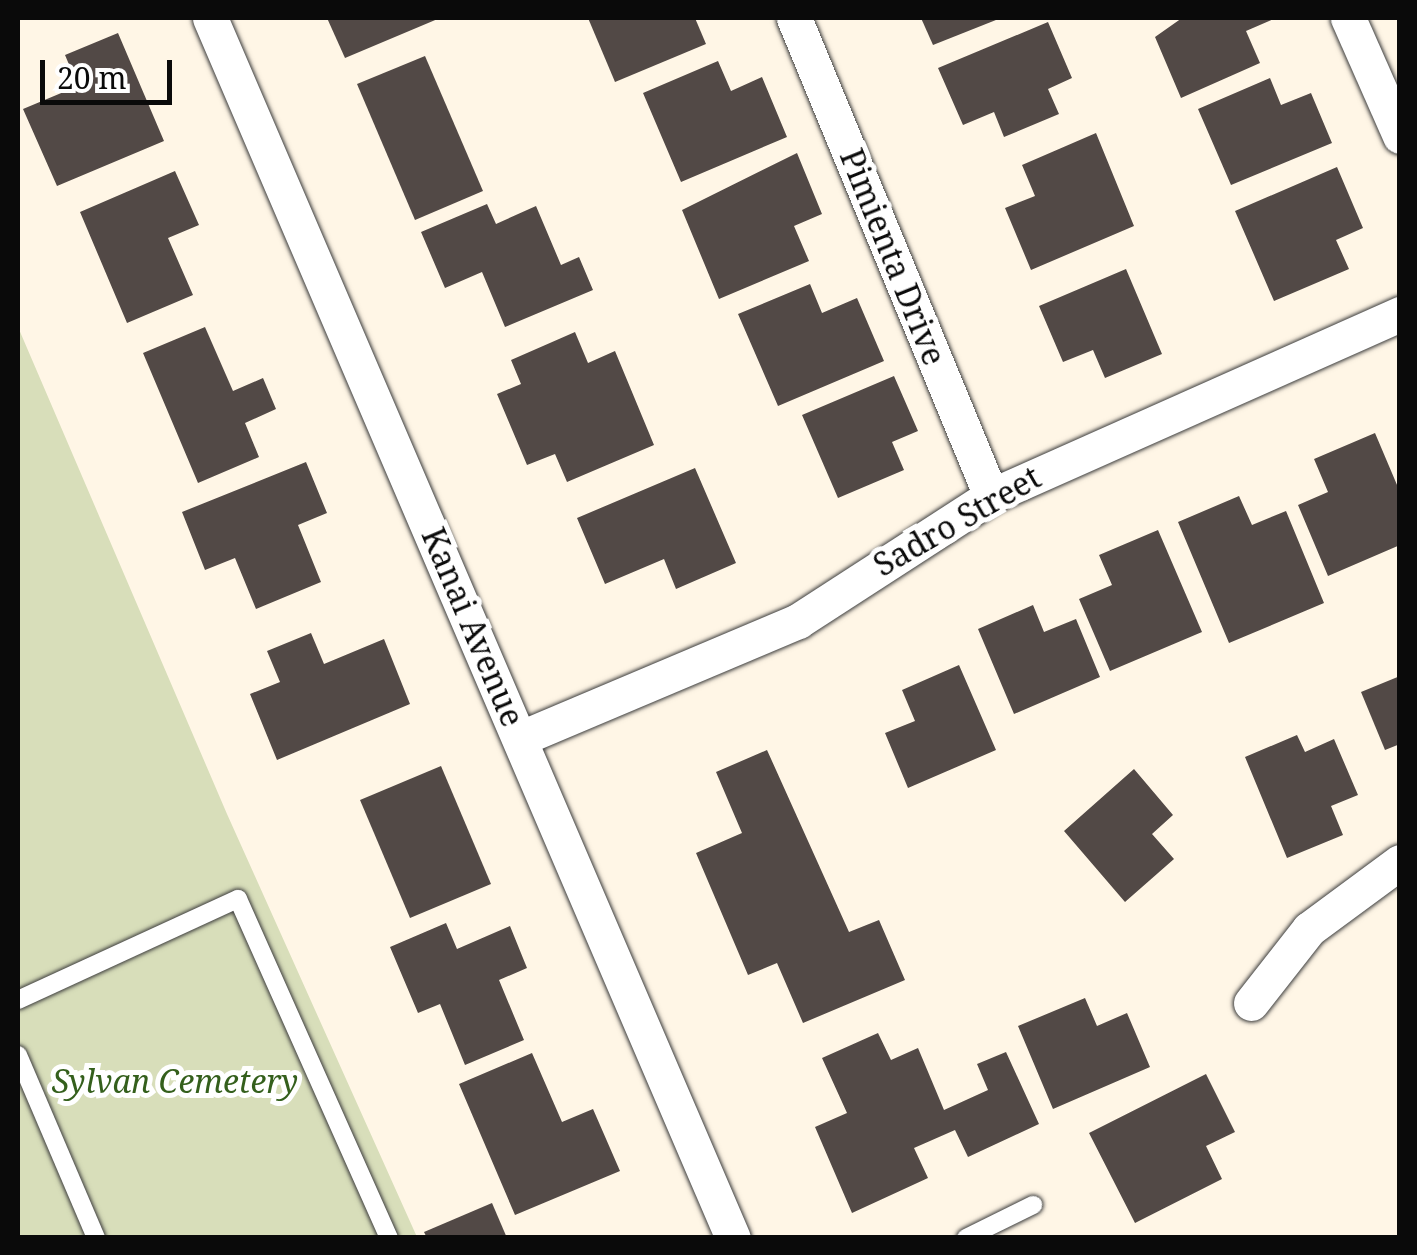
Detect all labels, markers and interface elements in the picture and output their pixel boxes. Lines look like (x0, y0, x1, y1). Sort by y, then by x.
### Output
scale bar (45, 40, 178, 102)
text: 20 m (57, 57, 127, 98)
street label: Pimienta Drive (832, 143, 954, 371)
street label: Sadro Street (867, 458, 1047, 584)
street label: Kanai Avenue (414, 522, 532, 732)
park label: Sylvan Cemetery (52, 1062, 298, 1100)

